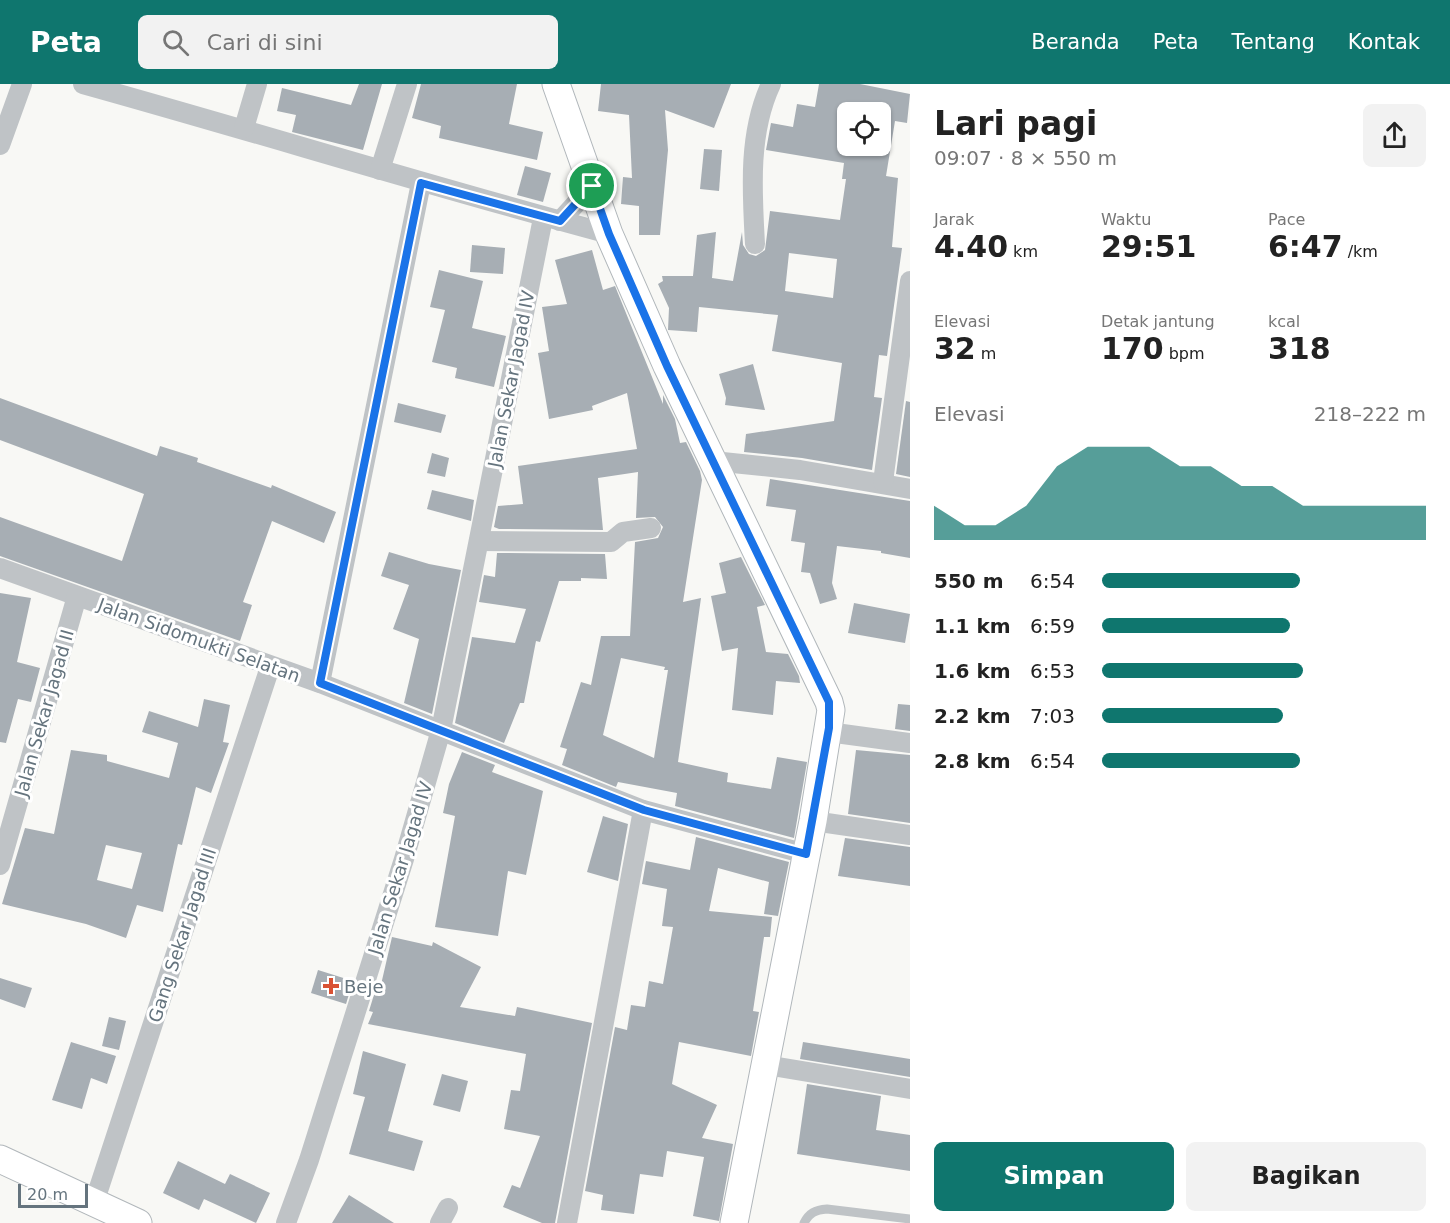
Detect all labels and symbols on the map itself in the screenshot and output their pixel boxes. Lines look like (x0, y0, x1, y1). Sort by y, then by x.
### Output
pin (566, 160, 617, 211)
street label: Jalan Sekar Jagad IV (483, 288, 539, 470)
street label: Jalan Sidomukti Selatan (94, 593, 303, 686)
street label: Jalan Sekar Jagad II (10, 627, 78, 800)
street label: Jalan Sekar Jagad IV (363, 778, 437, 958)
street label: Gang Sekar Jagad III (144, 845, 220, 1025)
place label: Beje (344, 976, 384, 997)
marker: Beje (322, 977, 340, 995)
scale bar (18, 1181, 88, 1208)

